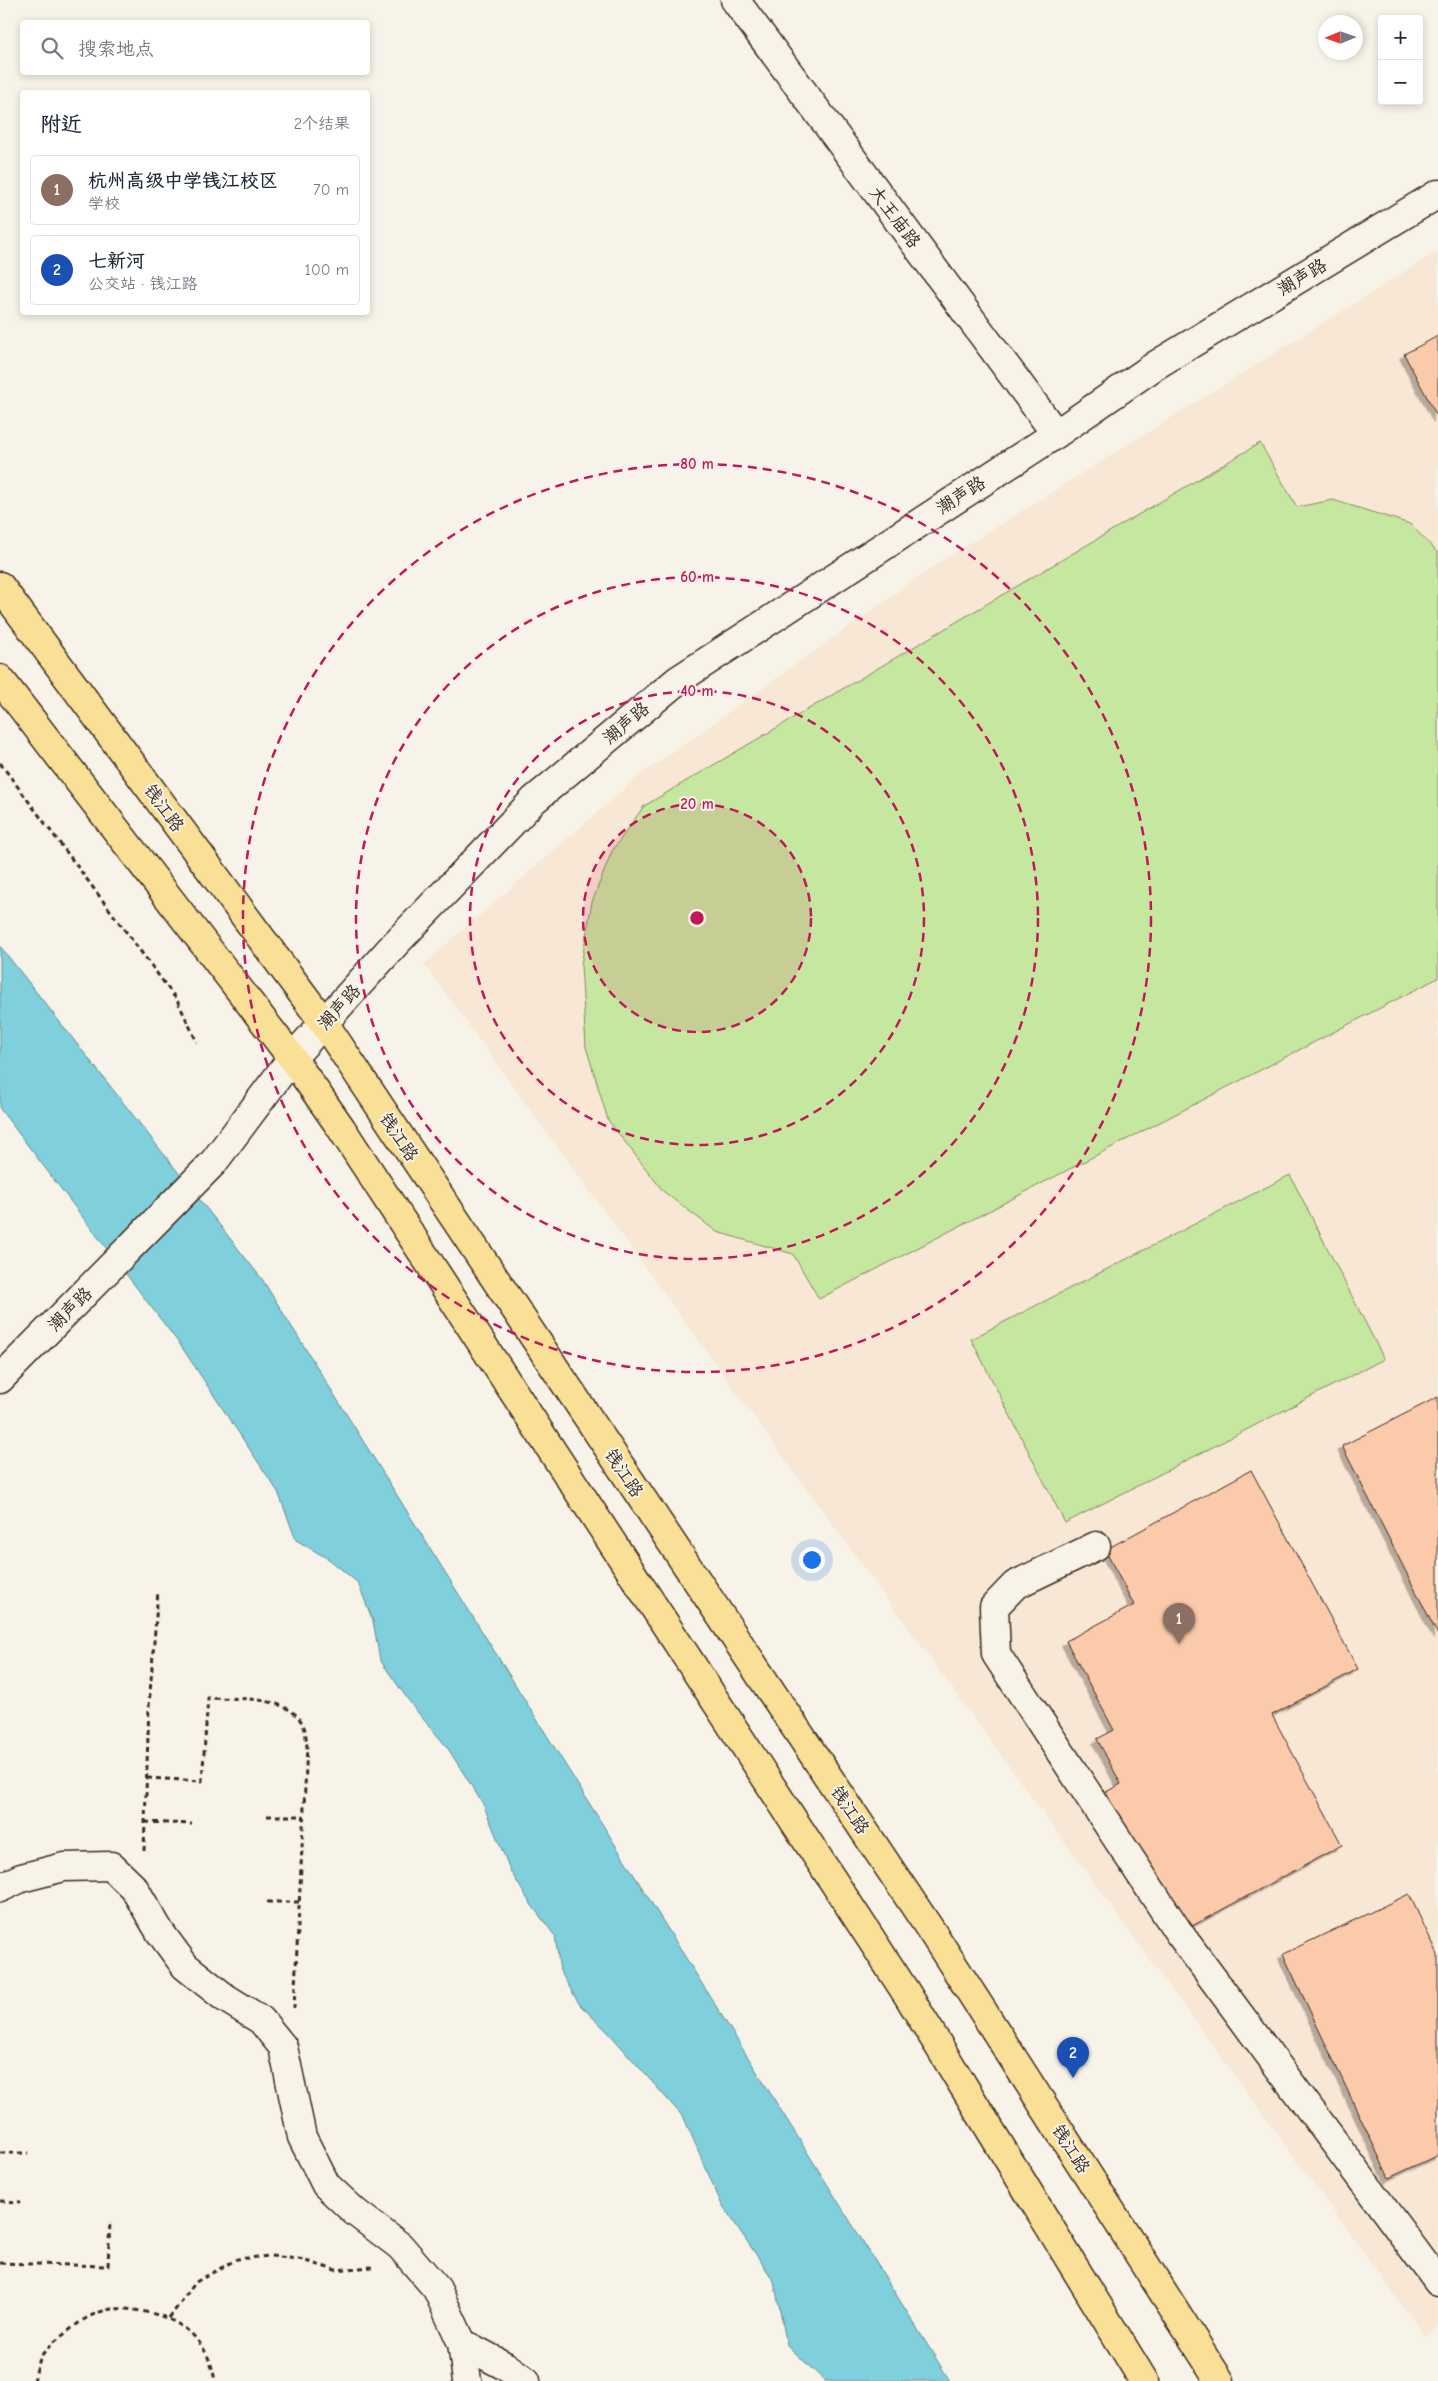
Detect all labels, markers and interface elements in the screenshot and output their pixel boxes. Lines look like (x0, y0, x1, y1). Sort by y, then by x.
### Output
north arrow (1318, 15, 1363, 60)
map controls (1378, 15, 1423, 105)
button: + (1378, 15, 1423, 60)
search box (20, 20, 370, 75)
icon: search (38, 34, 66, 62)
text: 搜索地点 (78, 38, 154, 60)
button: − (1378, 60, 1423, 105)
text: 附近 (40, 112, 82, 136)
text: 2个结果 (294, 115, 350, 133)
text: 杭州高级中学钱江校区 (88, 170, 278, 192)
text: 1 (54, 181, 60, 199)
text: 70 m (313, 181, 349, 199)
street label: 大王庙路 (865, 182, 925, 252)
text: 学校 (88, 195, 120, 213)
text: 七新河 (88, 250, 145, 272)
street label: 潮声路 (1274, 255, 1331, 300)
text: 2 (53, 261, 61, 279)
text: 100 m (305, 261, 349, 279)
text: 公交站 · 钱江路 (88, 275, 198, 293)
text: 80 m (680, 455, 714, 473)
street label: 潮声路 (933, 472, 990, 519)
text: 60 m (680, 568, 714, 586)
text: 40 m (681, 682, 714, 700)
street label: 潮声路 (599, 698, 654, 749)
street label: 钱江路 (139, 780, 188, 836)
text: 20 m (680, 795, 714, 813)
centre of rings (688, 909, 706, 927)
street label: 潮声路 (314, 980, 365, 1034)
street label: 钱江路 (375, 1109, 422, 1166)
street label: 潮声路 (44, 1283, 97, 1336)
street label: 钱江路 (600, 1445, 647, 1502)
your location (799, 1547, 825, 1573)
pin: 1 (1163, 1603, 1195, 1644)
street label: 钱江路 (826, 1782, 873, 1839)
pin: 2 (1057, 2037, 1089, 2078)
street label: 钱江路 (1047, 2121, 1094, 2178)

